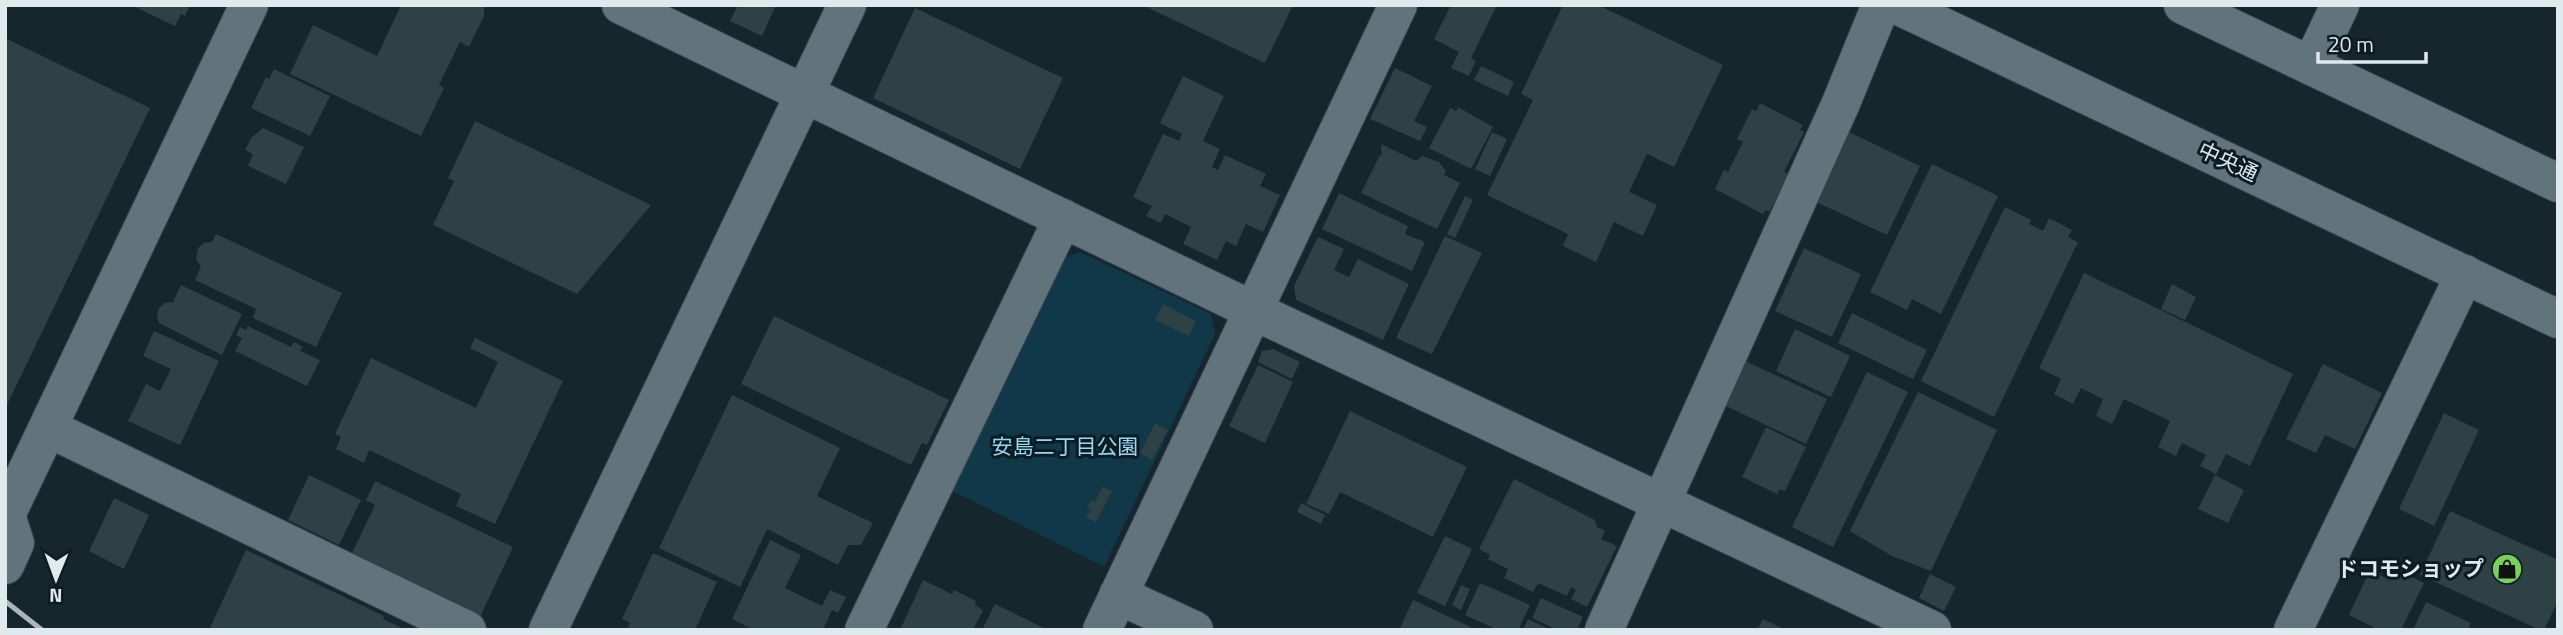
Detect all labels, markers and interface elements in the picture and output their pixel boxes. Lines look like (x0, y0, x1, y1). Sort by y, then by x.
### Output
scale bar (2318, 21, 2426, 65)
text: 20 m (2328, 28, 2374, 60)
street label: 中央通 (2193, 133, 2264, 189)
park label: 安島二丁目公園 (992, 430, 1139, 462)
north arrow (21, 544, 91, 614)
place label: ドコモショップ (2337, 552, 2484, 584)
shop icon: ドコモショップ (2490, 552, 2524, 586)
text: N (49, 582, 63, 611)

